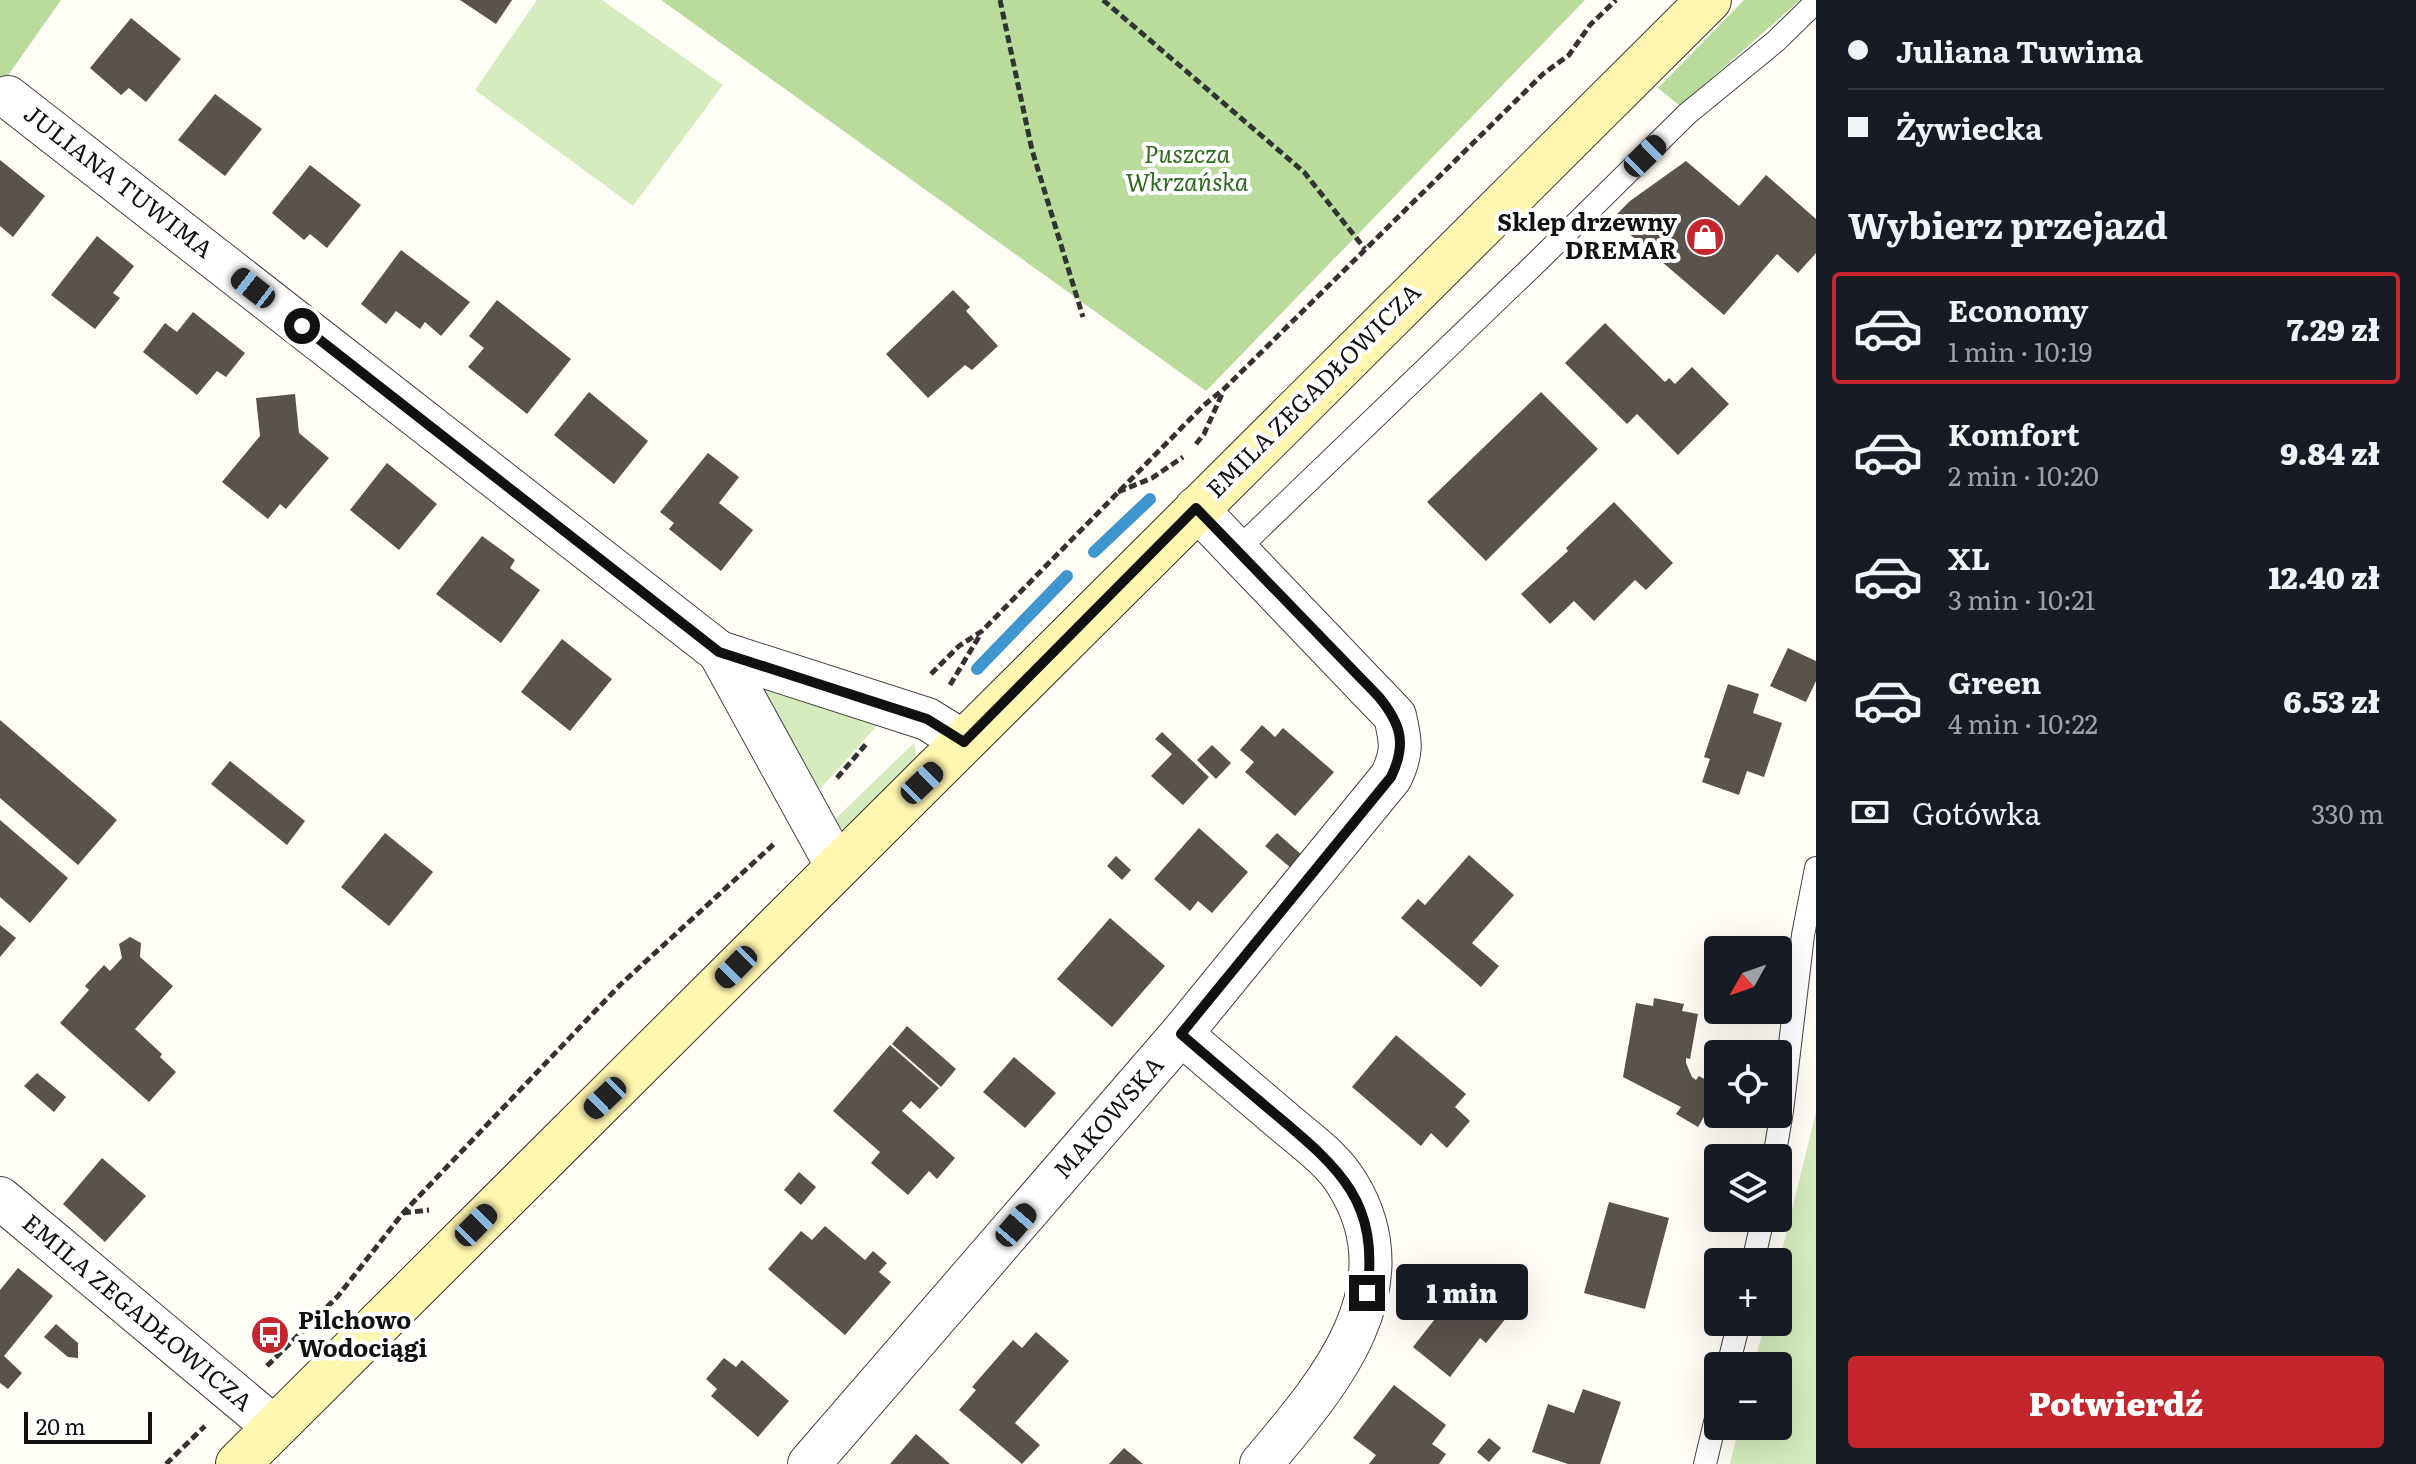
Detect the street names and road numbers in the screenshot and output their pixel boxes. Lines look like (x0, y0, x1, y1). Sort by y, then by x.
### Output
street label: JULIANA TUWIMA (17, 95, 222, 265)
street label: EMILA ZEGADŁOWICZA (1197, 274, 1428, 504)
street label: MAKOWSKA (1044, 1047, 1171, 1185)
street label: EMILA ZEGADŁOWICZA (16, 1204, 261, 1418)

